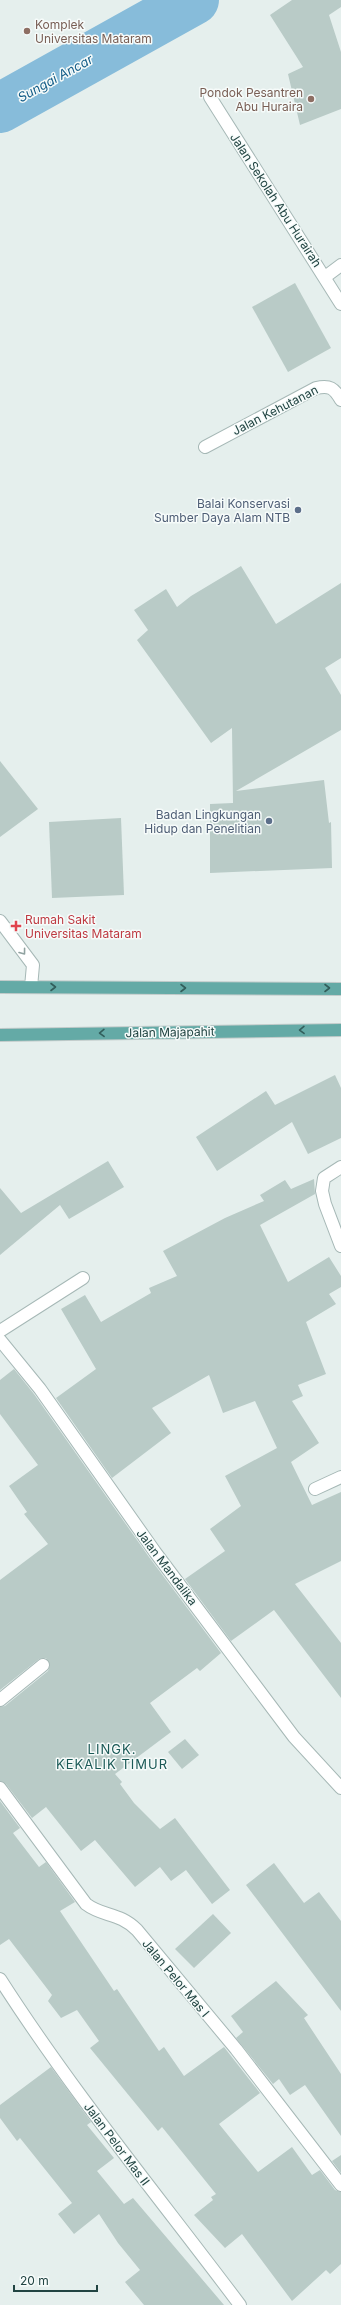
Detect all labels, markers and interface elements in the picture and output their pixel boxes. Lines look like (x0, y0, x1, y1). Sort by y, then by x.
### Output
place label: Komplek Universitas Mataram (35, 17, 152, 46)
marker: Komplek Universitas Mataram (22, 26, 32, 36)
water label: Sungai Ancar (15, 50, 96, 105)
place label: Pondok Pesantren Abu Huraira (200, 85, 303, 114)
marker: Pondok Pesantren Abu Huraira (306, 94, 316, 104)
street label: Jalan Sekolah Abu Hurairah (227, 130, 325, 270)
street label: Jalan Kehutanan (230, 382, 320, 438)
place label: Balai Konservasi Sumber Daya Alam NTB (154, 496, 290, 525)
marker: Balai Konservasi Sumber Daya Alam NTB (293, 505, 303, 515)
place label: Badan Lingkungan Hidup dan Penelitian (144, 807, 261, 836)
marker: Badan Lingkungan Hidup dan Penelitian (264, 816, 274, 826)
place label: Rumah Sakit Universitas Mataram (25, 912, 142, 941)
marker: Rumah Sakit Universitas Mataram (10, 920, 22, 932)
one-way arrow (18, 947, 25, 954)
one-way arrow (50, 983, 56, 991)
one-way arrow (180, 984, 186, 992)
one-way arrow (324, 984, 330, 993)
street label: Jalan Majapahit (125, 1024, 215, 1040)
one-way arrow (299, 1026, 305, 1034)
one-way arrow (99, 1029, 105, 1037)
street label: Jalan Mandalika (133, 1526, 201, 1608)
district label: LINGK. KEKALIK TIMUR (56, 1741, 168, 1772)
street label: Jalan Pelor Mas I (139, 1936, 213, 2020)
street label: Jalan Pelor Mas II (81, 2100, 153, 2188)
scale bar (14, 2267, 97, 2293)
text: 20 m (20, 2273, 49, 2288)

